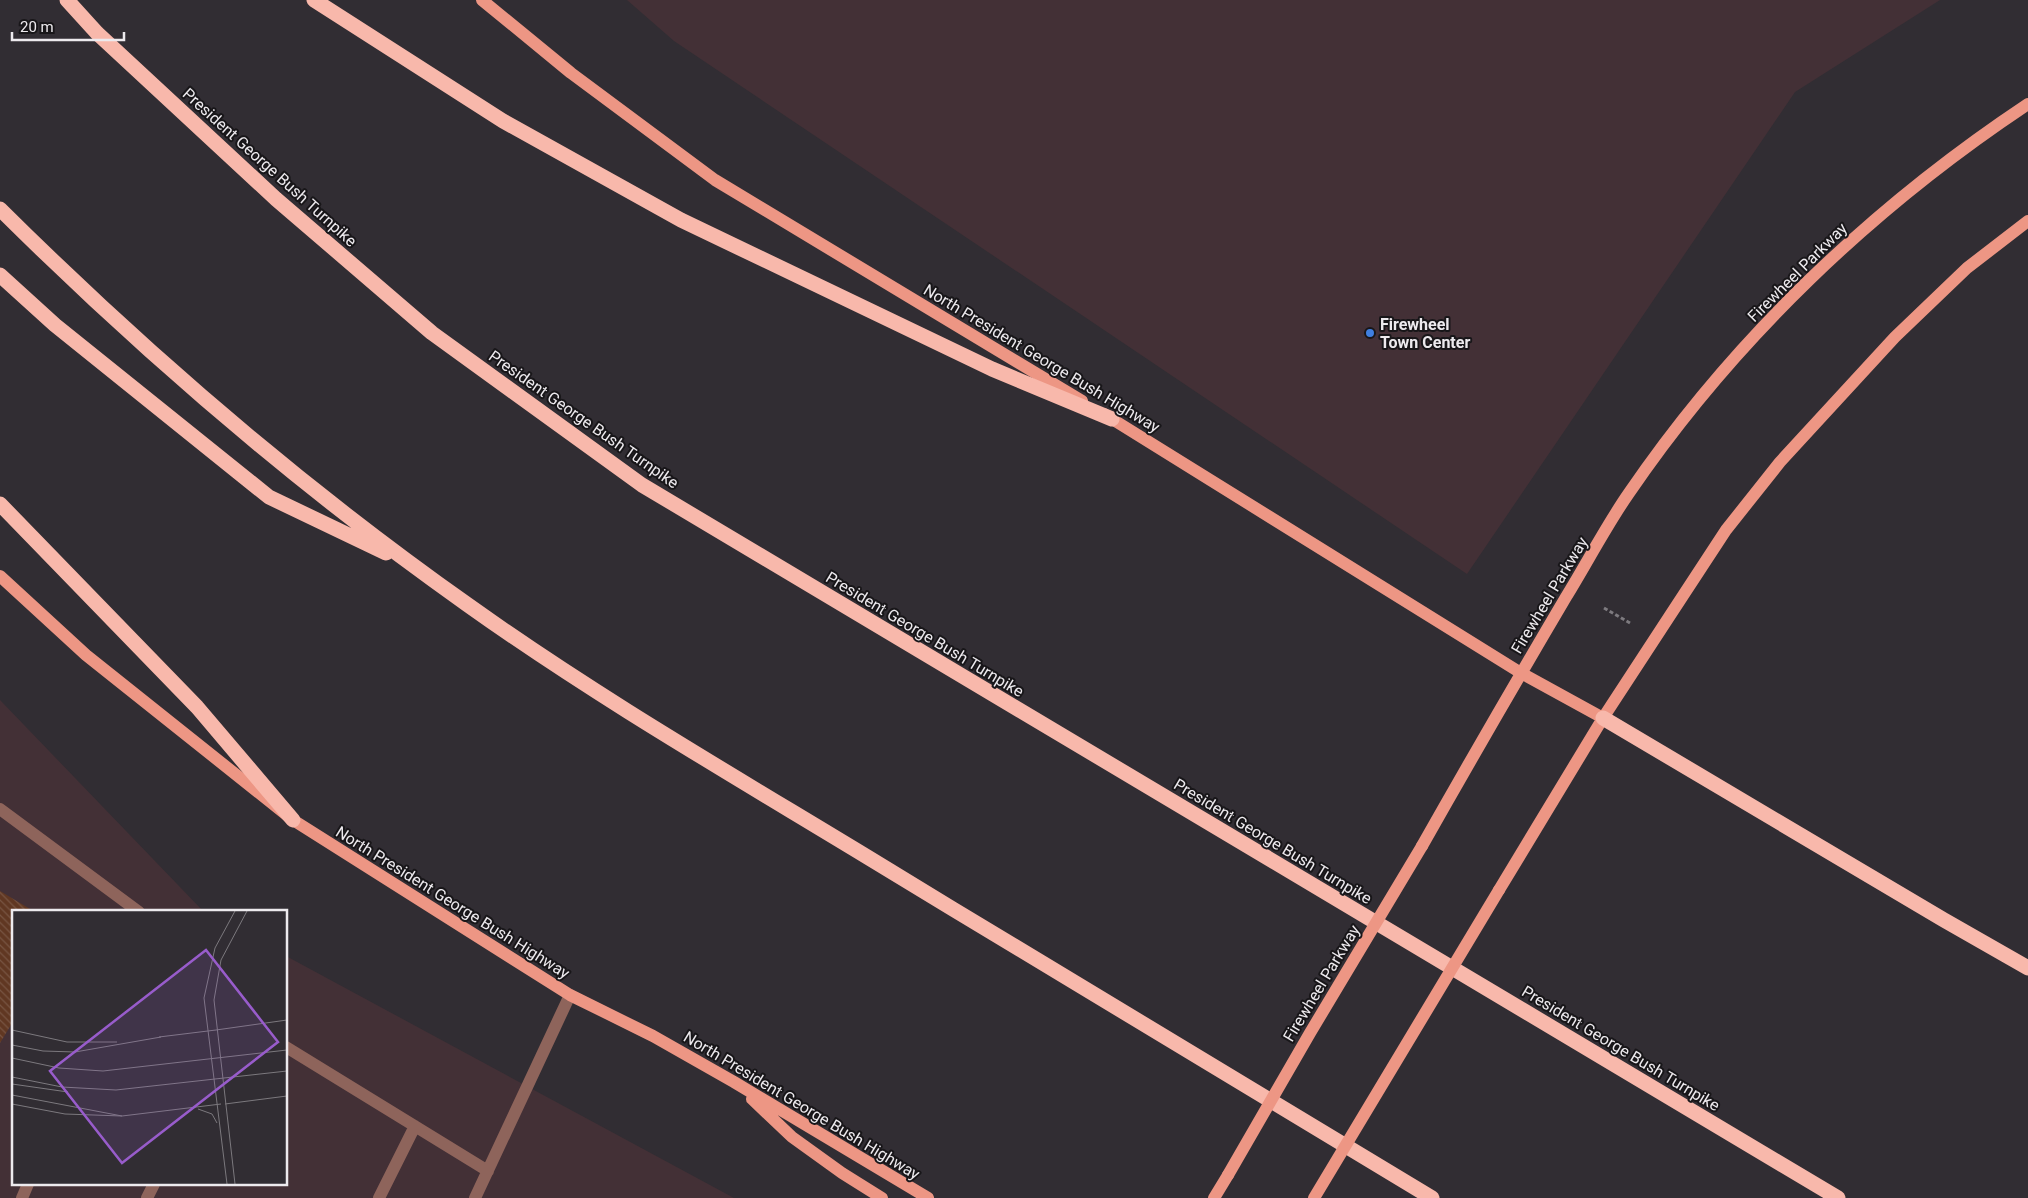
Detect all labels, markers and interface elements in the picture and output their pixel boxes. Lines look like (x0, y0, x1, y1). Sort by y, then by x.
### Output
scale bar (12, 10, 125, 42)
text: 20 m (20, 18, 54, 36)
street label: President George Bush Turnpike (179, 84, 361, 251)
street label: Firewheel Parkway (1744, 218, 1851, 326)
street label: North President George Bush Highway (920, 280, 1164, 437)
place label: Firewheel Town Center (1380, 315, 1470, 352)
marker: Firewheel Town Center (1364, 327, 1376, 339)
street label: President George Bush Turnpike (485, 346, 682, 492)
street label: Firewheel Parkway (1507, 533, 1592, 657)
street label: President George Bush Turnpike (822, 568, 1027, 701)
street label: President George Bush Turnpike (1170, 775, 1375, 908)
street label: North President George Bush Highway (332, 822, 574, 983)
inset map (12, 910, 288, 1186)
street label: Firewheel Parkway (1279, 921, 1364, 1045)
street label: President George Bush Turnpike (1518, 982, 1723, 1115)
street label: North President George Bush Highway (680, 1027, 924, 1184)

